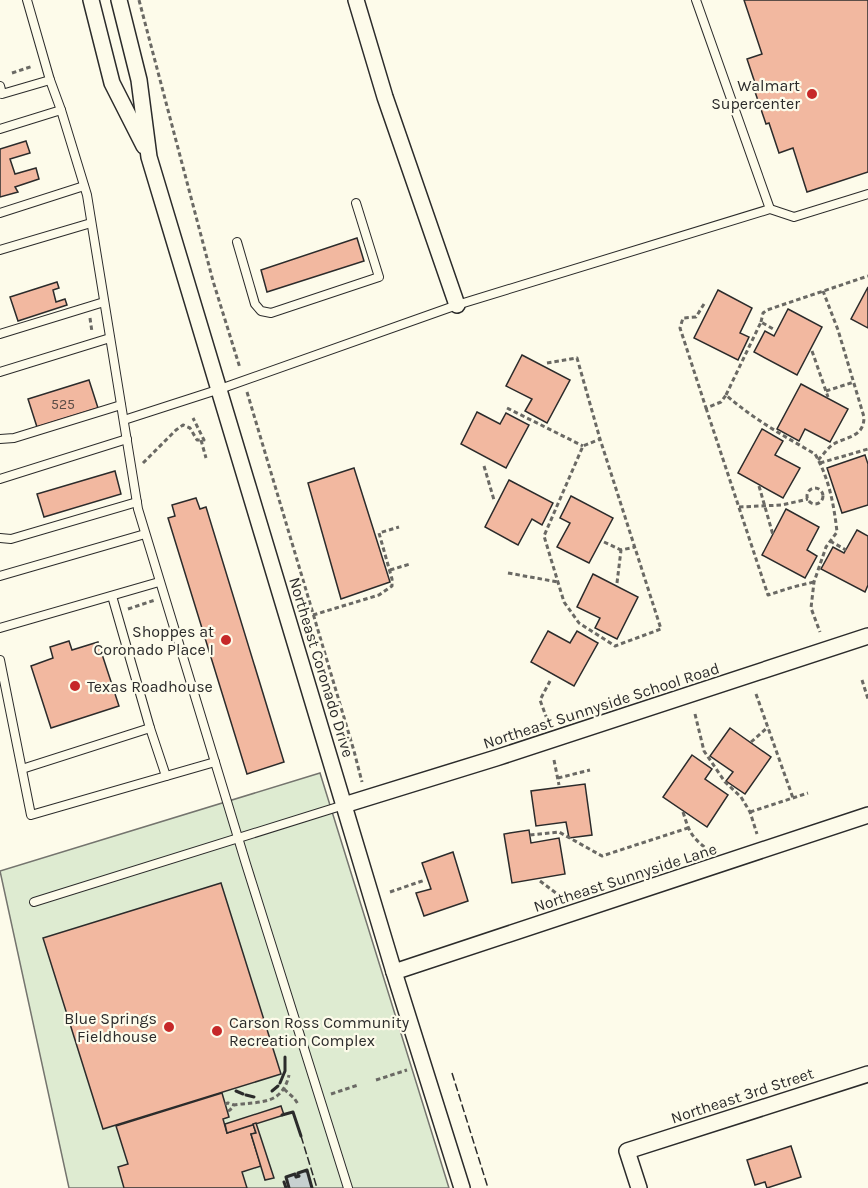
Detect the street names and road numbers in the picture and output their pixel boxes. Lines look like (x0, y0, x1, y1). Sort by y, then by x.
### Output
street label: Northeast Coronado Drive (285, 575, 358, 759)
street label: Northeast Sunnyside School Road (481, 658, 722, 753)
street label: Northeast Sunnyside Lane (531, 839, 719, 916)
street label: Northeast 3rd Street (668, 1063, 816, 1128)

